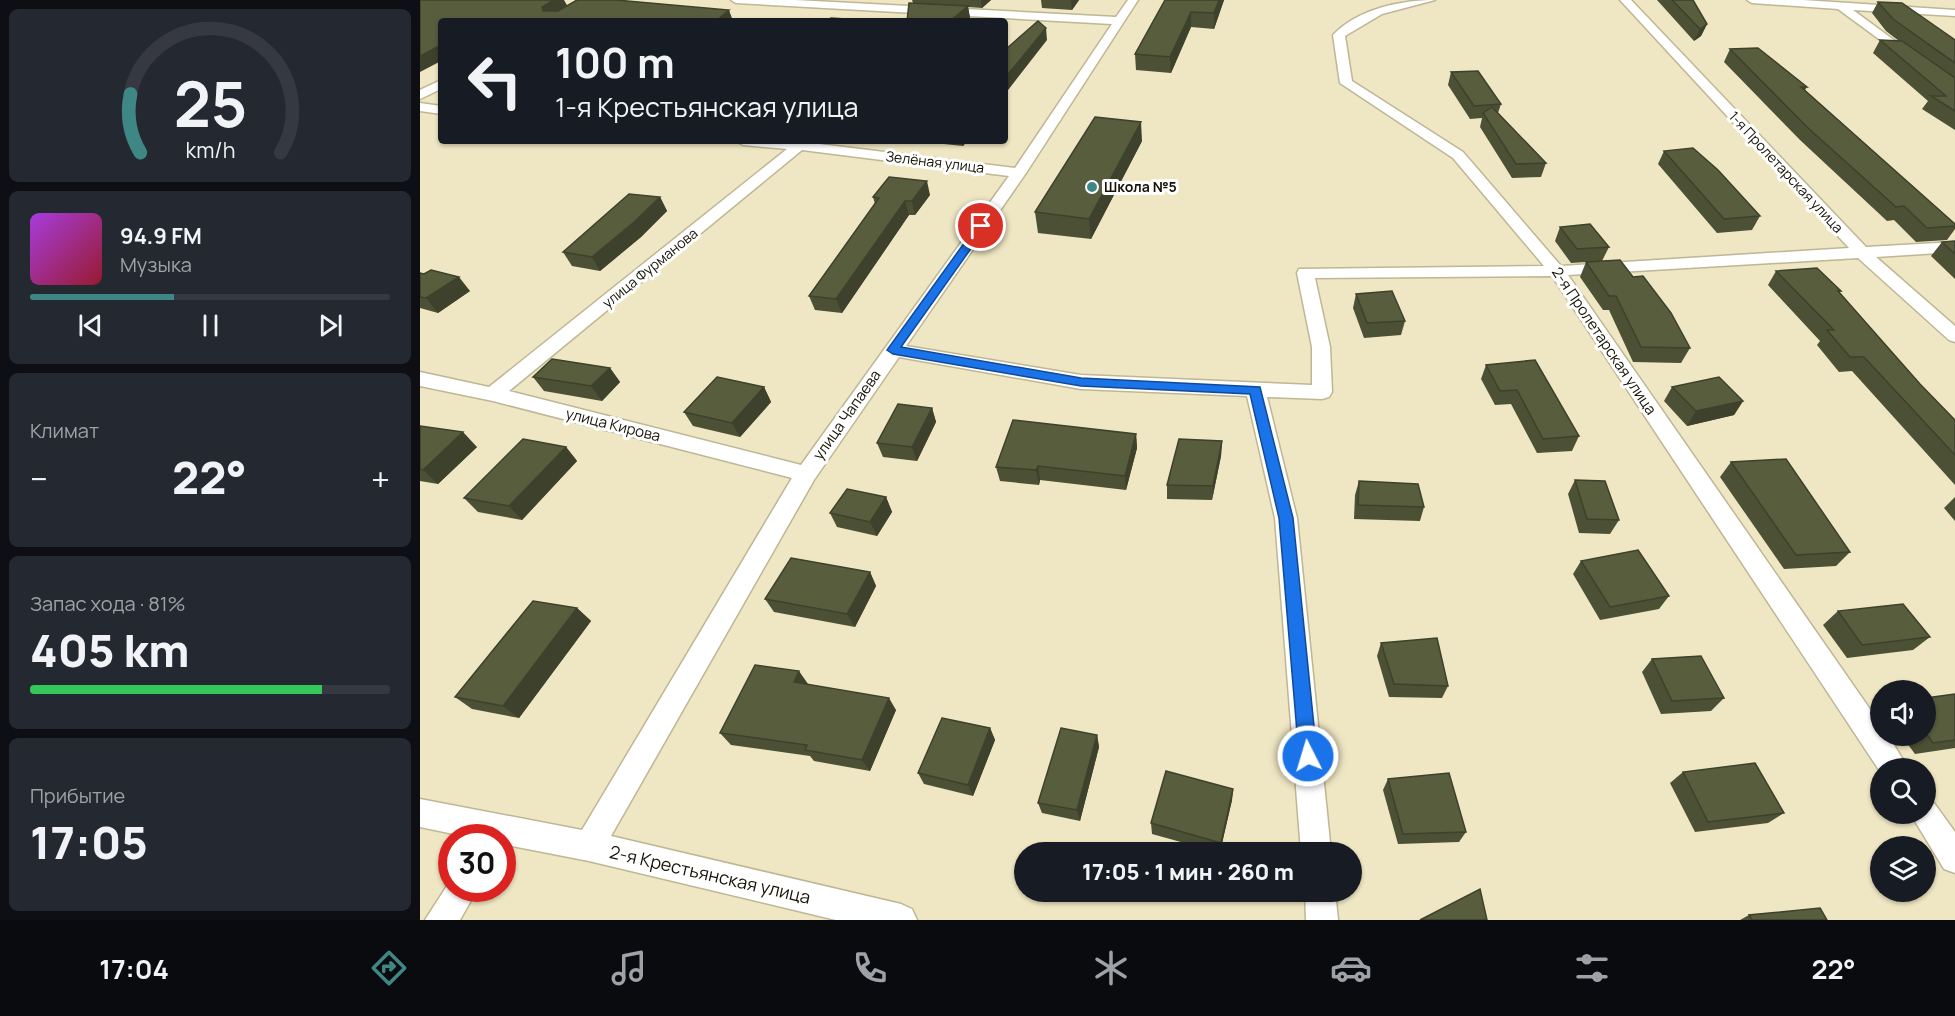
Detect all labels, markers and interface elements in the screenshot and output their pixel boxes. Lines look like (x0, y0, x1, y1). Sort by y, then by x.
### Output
text: 100 m (555, 33, 675, 91)
icon: left (456, 42, 534, 120)
text: 25 (173, 60, 247, 146)
text: 1-я Крестьянская улица (555, 88, 858, 125)
street label: 1-я Пролетарская улица (1725, 107, 1848, 237)
text: km/h (185, 135, 235, 164)
street label: Зелёная улица (885, 146, 985, 177)
place label: Школа №5 (1104, 177, 1177, 196)
marker: Школа №5 (1085, 180, 1099, 194)
pin (955, 200, 1006, 251)
icon: arrive (964, 209, 997, 242)
text: 94.9 FM (120, 221, 202, 251)
street label: улица Фурманова (598, 223, 701, 312)
text: Музыка (120, 251, 192, 278)
street label: 2-я Пролетарская улица (1547, 263, 1662, 419)
icon: previous (74, 309, 107, 342)
icon: pause (194, 309, 227, 342)
icon: next (314, 309, 347, 342)
street label: улица Чапаева (808, 366, 885, 464)
street label: улица Кирова (564, 403, 663, 446)
text: Климат (30, 417, 99, 444)
text: 22° (172, 446, 247, 508)
text: − (30, 456, 48, 501)
text: + (371, 456, 390, 501)
text: Запас хода · 81% (30, 590, 186, 617)
text: 405 km (30, 619, 190, 681)
map controls (1870, 680, 1936, 902)
button: sound (1870, 680, 1936, 746)
position arrow (1276, 724, 1340, 788)
button: search (1870, 758, 1936, 824)
text: Прибытие (30, 782, 125, 809)
text: 17:05 (30, 811, 148, 873)
speed limit sign: 30 (438, 824, 516, 902)
button: layers (1870, 836, 1936, 902)
street label: 2-я Крестьянская улица (607, 839, 813, 909)
text: 17:05 · 1 мин · 260 m (1082, 857, 1294, 887)
icon: directions (368, 947, 410, 989)
icon: music (608, 947, 650, 989)
icon: phone (849, 947, 891, 989)
icon: climate (1090, 947, 1132, 989)
icon: car (1330, 947, 1372, 989)
icon: filters (1571, 947, 1613, 989)
text: 17:04 (99, 950, 169, 987)
text: 22° (1811, 950, 1856, 987)

